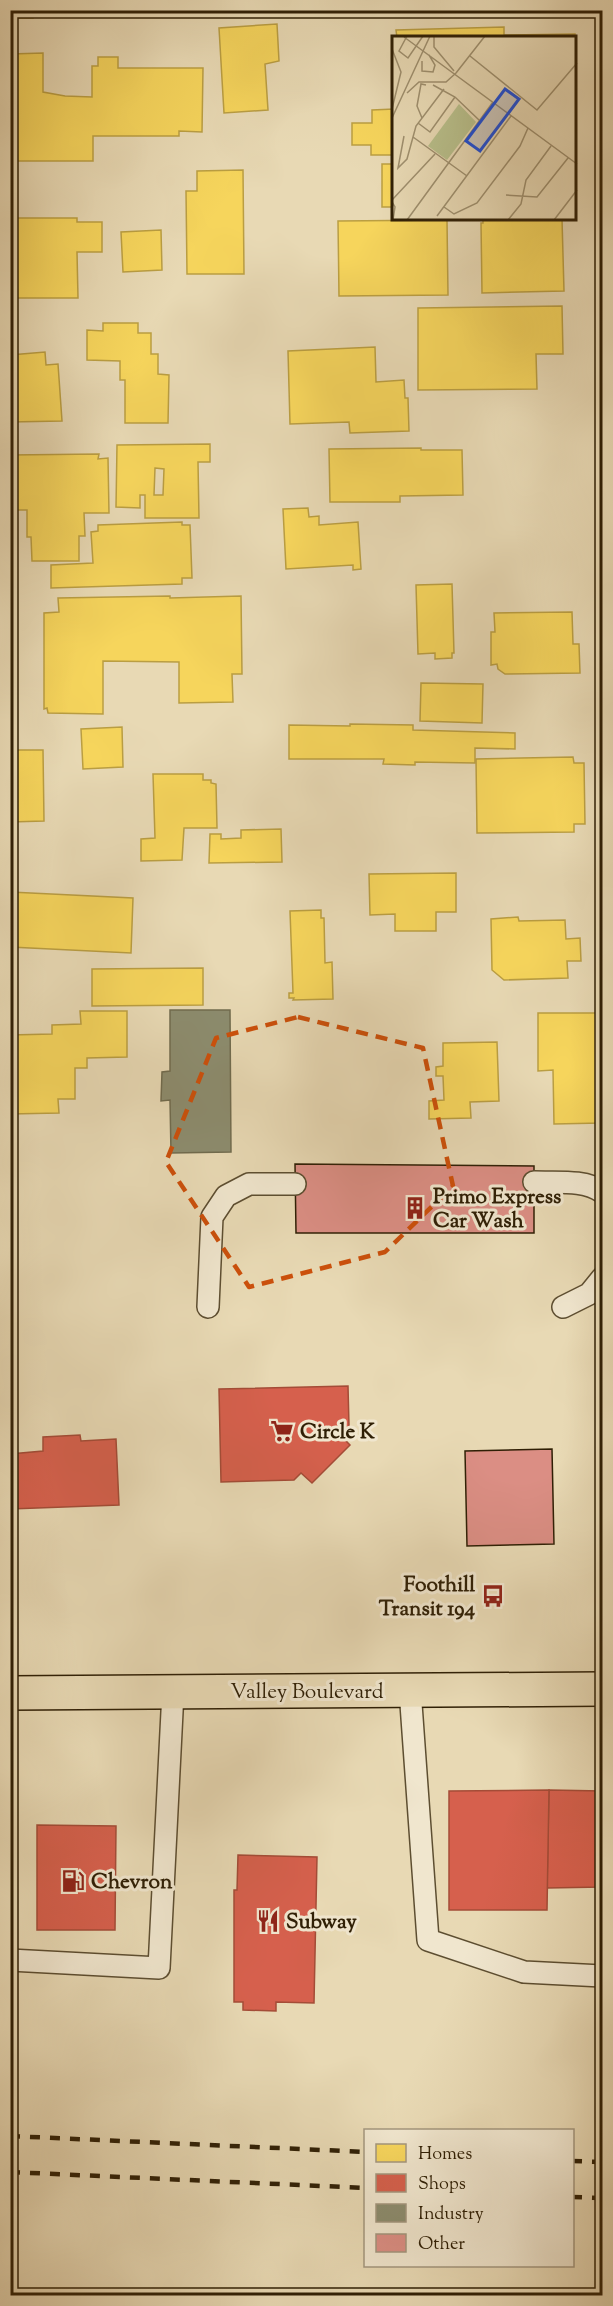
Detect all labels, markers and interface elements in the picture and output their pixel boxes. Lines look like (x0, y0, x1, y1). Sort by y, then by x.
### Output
inset map (392, 36, 577, 220)
place label: Primo Express Car Wash (433, 1183, 561, 1237)
building icon: Primo Express Car Wash (402, 1195, 428, 1221)
supermarket icon: Circle K (269, 1418, 295, 1444)
place label: Circle K (300, 1418, 376, 1448)
place label: Foothill Transit 194 (379, 1571, 475, 1625)
bus stop icon: Foothill Transit 194 (480, 1583, 506, 1609)
street label: Valley Boulevard (230, 1678, 384, 1708)
fuel station icon: Chevron (60, 1868, 86, 1894)
place label: Chevron (91, 1868, 173, 1898)
restaurant icon: Subway (255, 1908, 281, 1934)
place label: Subway (286, 1908, 357, 1938)
legend (364, 2129, 574, 2267)
text: Homes (418, 2142, 472, 2168)
text: Shops (418, 2172, 466, 2198)
text: Industry (418, 2202, 484, 2228)
text: Other (418, 2232, 465, 2258)

